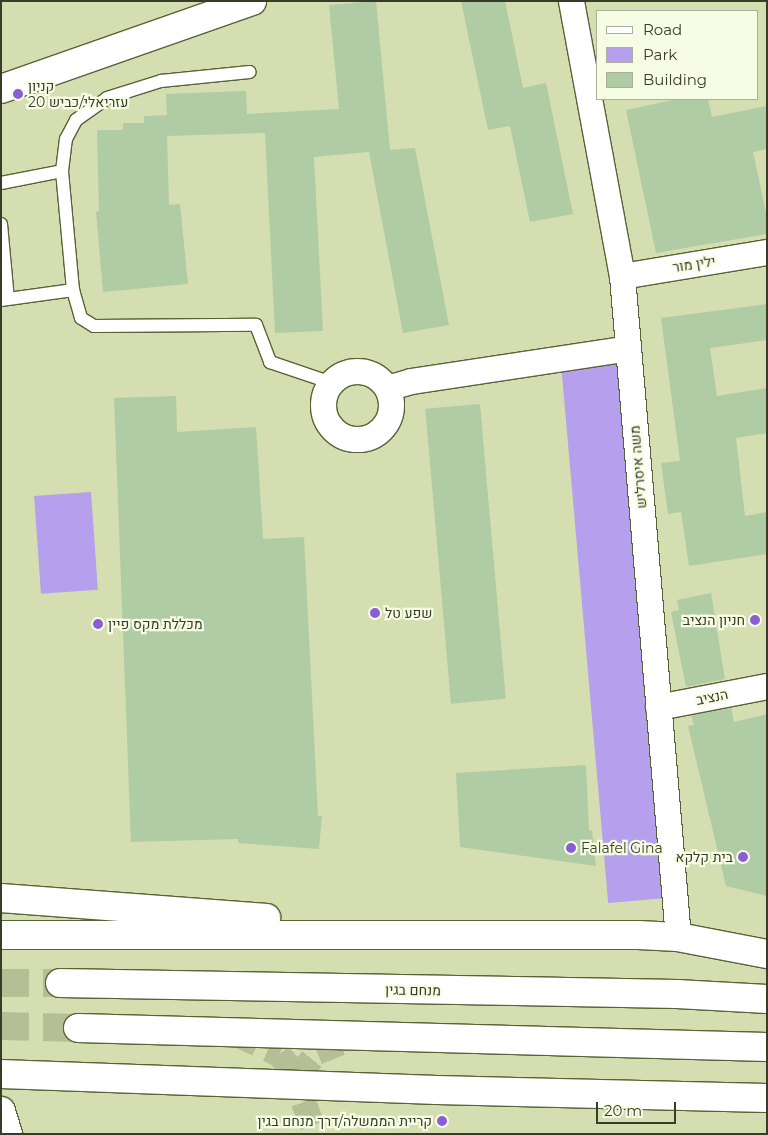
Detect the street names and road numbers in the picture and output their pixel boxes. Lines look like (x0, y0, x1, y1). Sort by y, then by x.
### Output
street label: ילין מור (671, 252, 717, 276)
street label: משה איסרליש (626, 425, 650, 509)
street label: הנציב (694, 686, 730, 708)
street label: מנחם בגין (385, 981, 441, 999)

